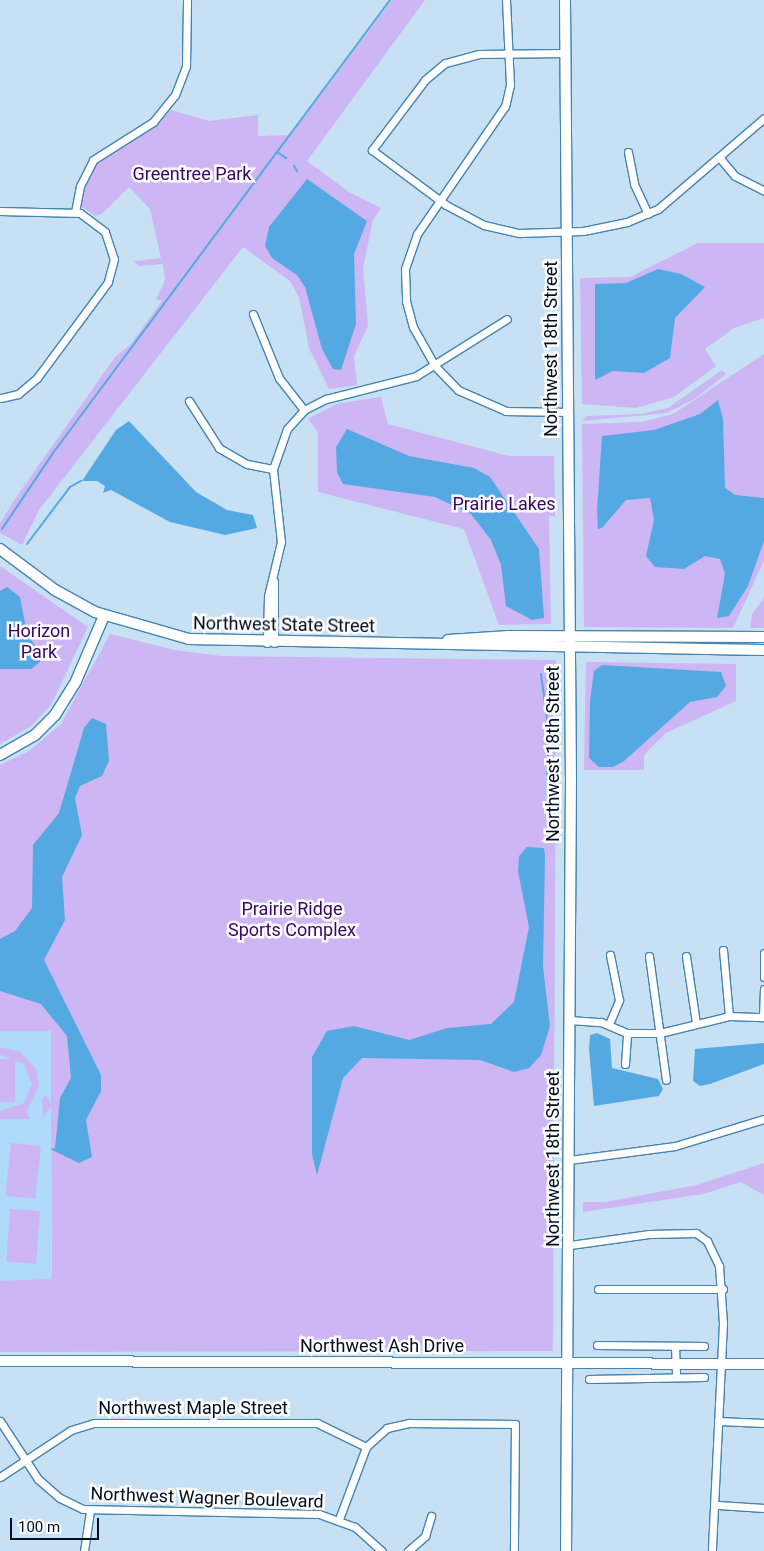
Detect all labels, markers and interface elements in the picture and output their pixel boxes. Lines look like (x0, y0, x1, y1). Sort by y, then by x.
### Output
park label: Greentree Park (133, 163, 251, 185)
street label: Northwest 18th Street (540, 261, 562, 437)
park label: Prairie Lakes (452, 493, 556, 515)
street label: Northwest State Street (193, 613, 375, 637)
park label: Horizon Park (8, 621, 70, 664)
street label: Northwest 18th Street (542, 666, 564, 842)
park label: Prairie Ridge Sports Complex (228, 899, 356, 942)
street label: Northwest 18th Street (542, 1071, 564, 1247)
street label: Northwest Ash Drive (300, 1335, 464, 1357)
street label: Northwest Maple Street (98, 1397, 288, 1419)
street label: Northwest Wagner Boulevard (90, 1483, 324, 1513)
scale bar (12, 1508, 101, 1540)
text: 100 m (18, 1518, 60, 1536)

